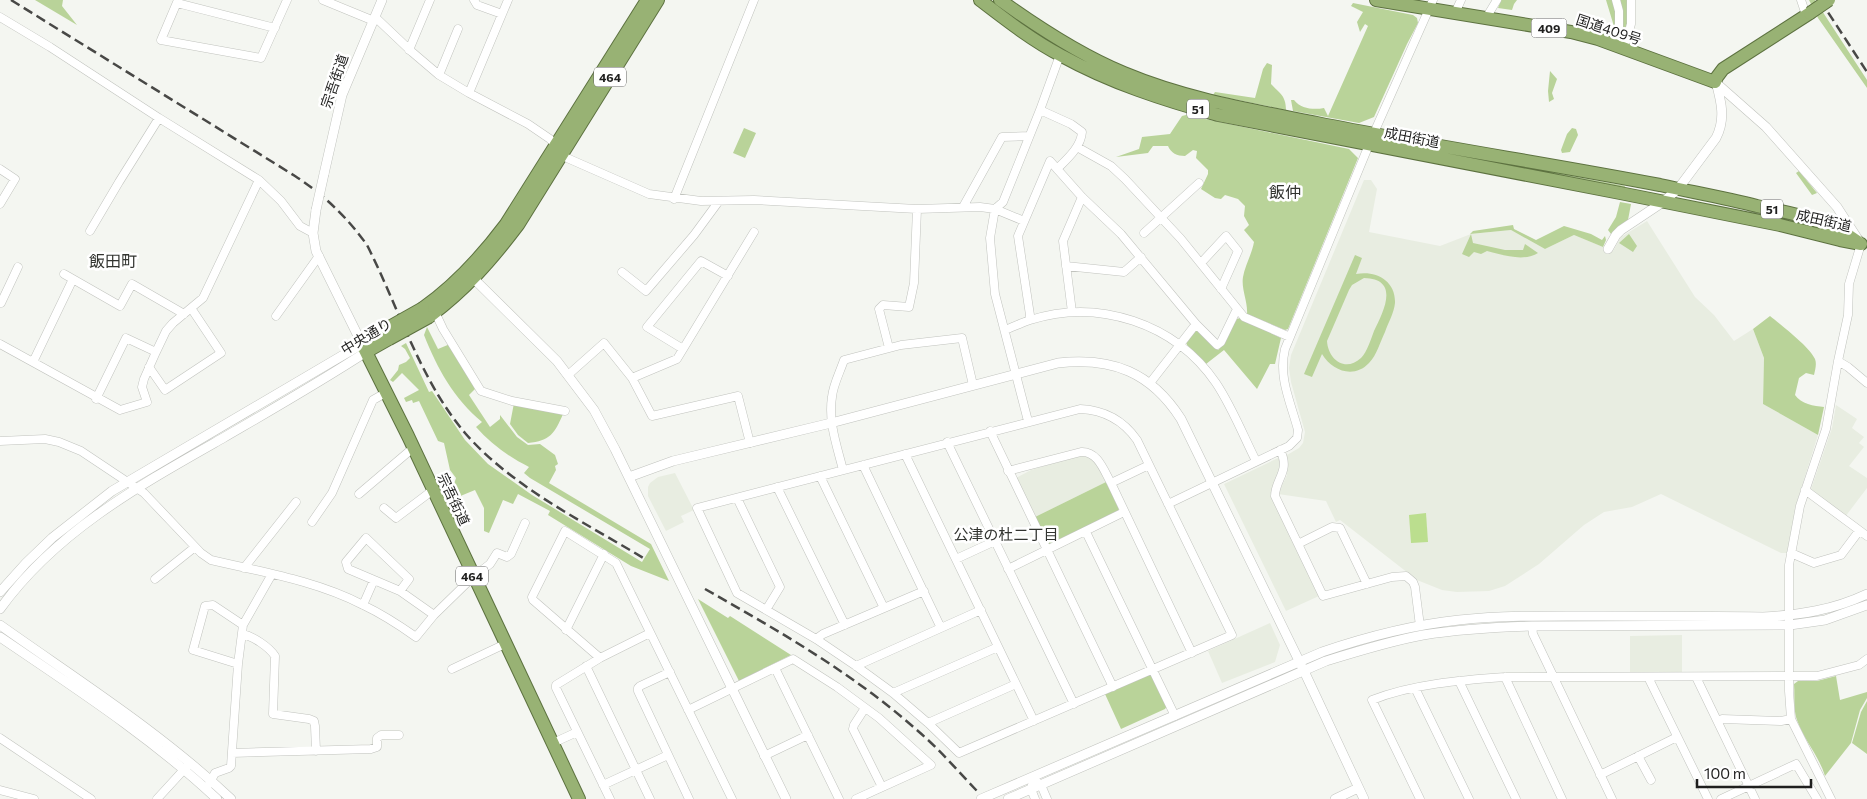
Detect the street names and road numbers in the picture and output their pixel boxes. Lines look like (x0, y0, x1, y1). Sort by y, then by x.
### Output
street label: 国道409号 (1574, 10, 1644, 48)
road number: 409 (1532, 18, 1566, 38)
street label: 宗吾街道 (317, 52, 351, 110)
road number: 464 (594, 68, 626, 86)
road number: 51 (1187, 100, 1209, 118)
street label: 成田街道 (1383, 123, 1441, 151)
road number: 51 (1761, 200, 1783, 218)
street label: 成田街道 (1795, 205, 1853, 235)
street label: 中央通り (338, 314, 394, 358)
street label: 宗吾街道 (434, 470, 474, 528)
road number: 464 (456, 566, 488, 586)

